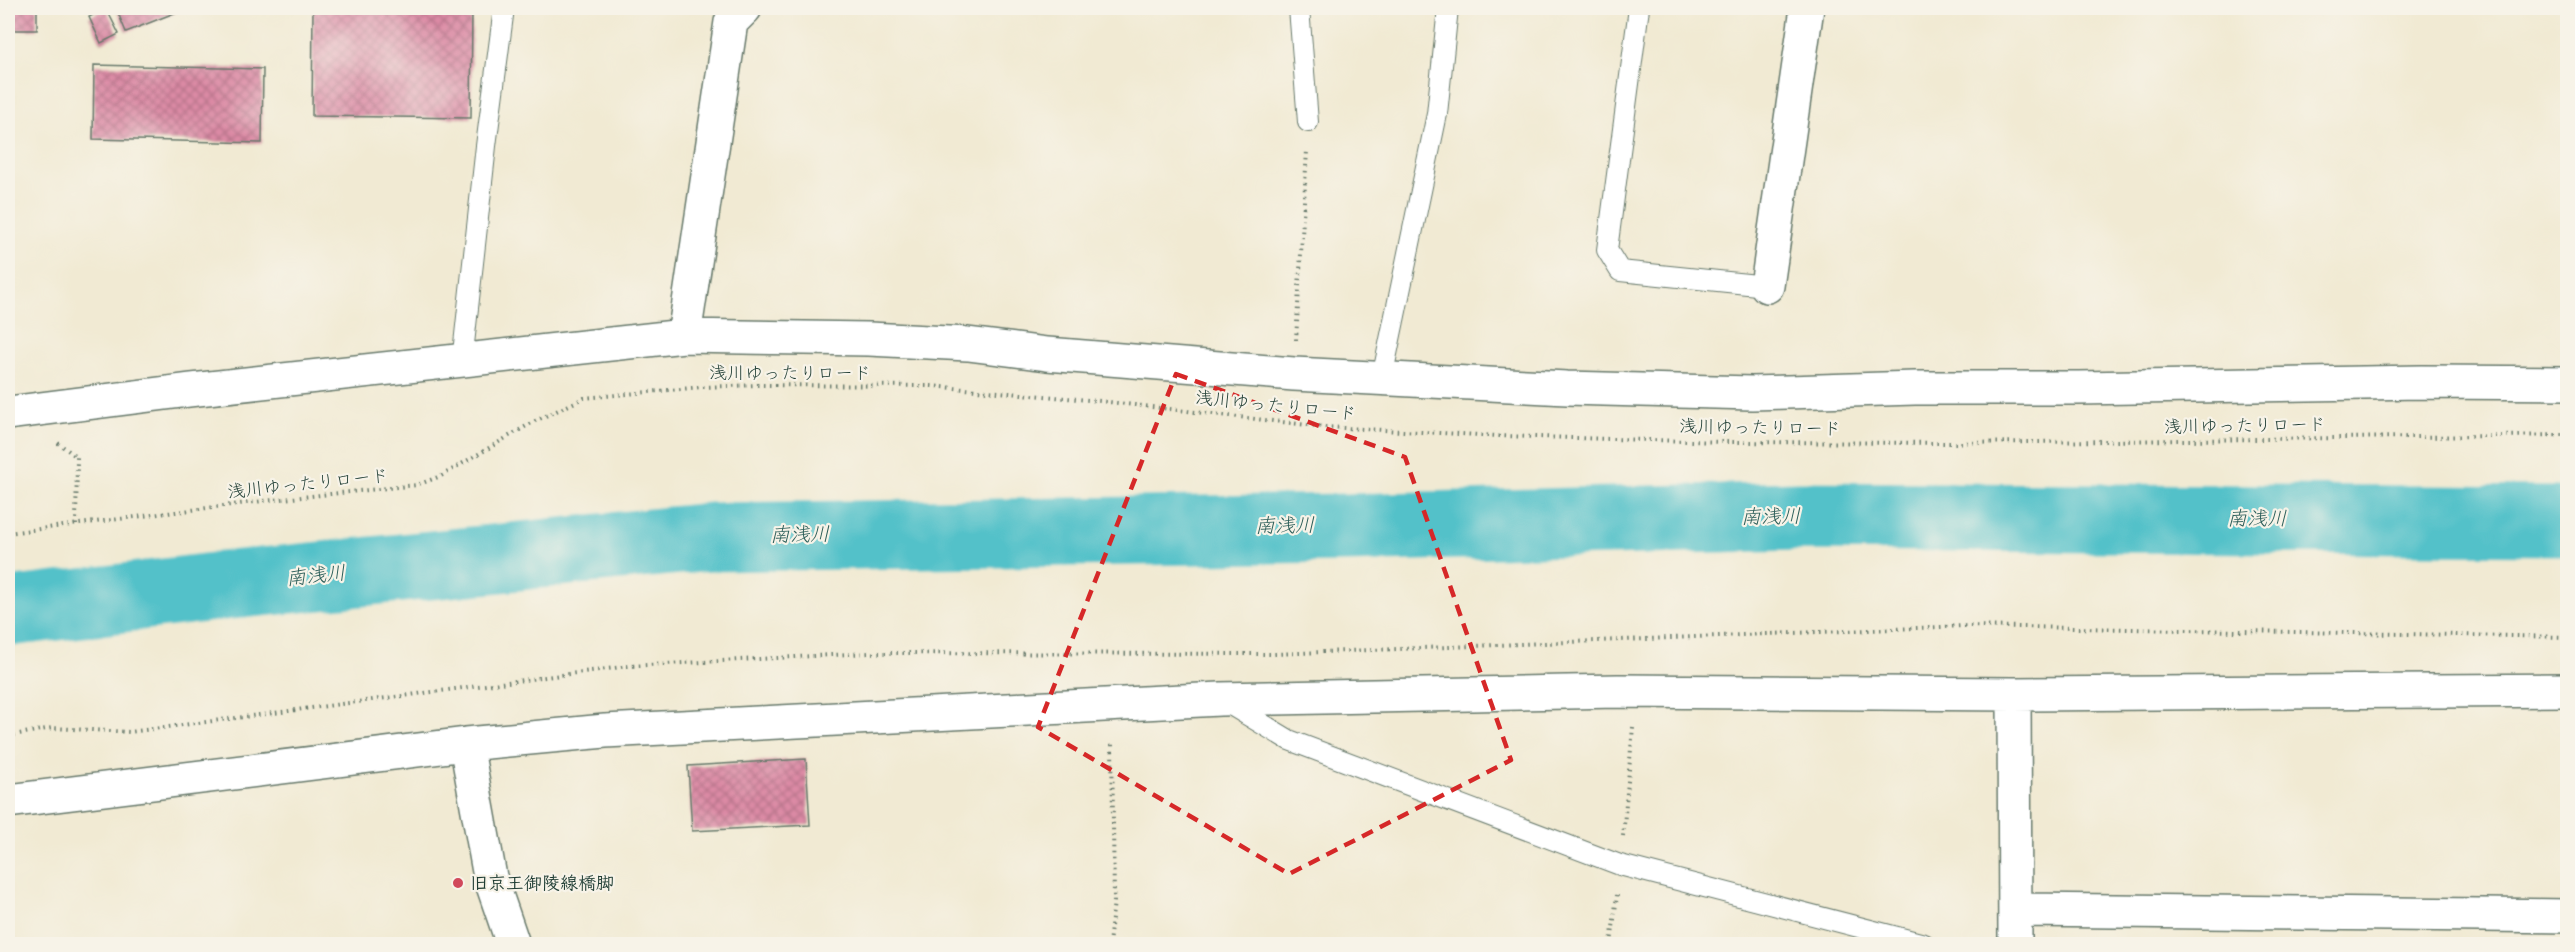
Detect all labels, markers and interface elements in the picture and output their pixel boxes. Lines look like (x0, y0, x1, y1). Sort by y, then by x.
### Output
street label: 浅川ゆったりロード (709, 363, 871, 384)
street label: 浅川ゆったりロード (1194, 387, 1358, 425)
street label: 浅川ゆったりロード (2164, 414, 2326, 438)
street label: 浅川ゆったりロード (1679, 416, 1841, 440)
street label: 浅川ゆったりロード (226, 465, 390, 503)
water label: 南浅川 (1741, 504, 1801, 530)
water label: 南浅川 (2227, 507, 2287, 531)
water label: 南浅川 (1255, 513, 1315, 539)
water label: 南浅川 (770, 522, 830, 548)
water label: 南浅川 (285, 561, 347, 591)
place label: 旧京王御陵線橋脚 (470, 873, 614, 894)
marker: 旧京王御陵線橋脚 (451, 876, 465, 890)

